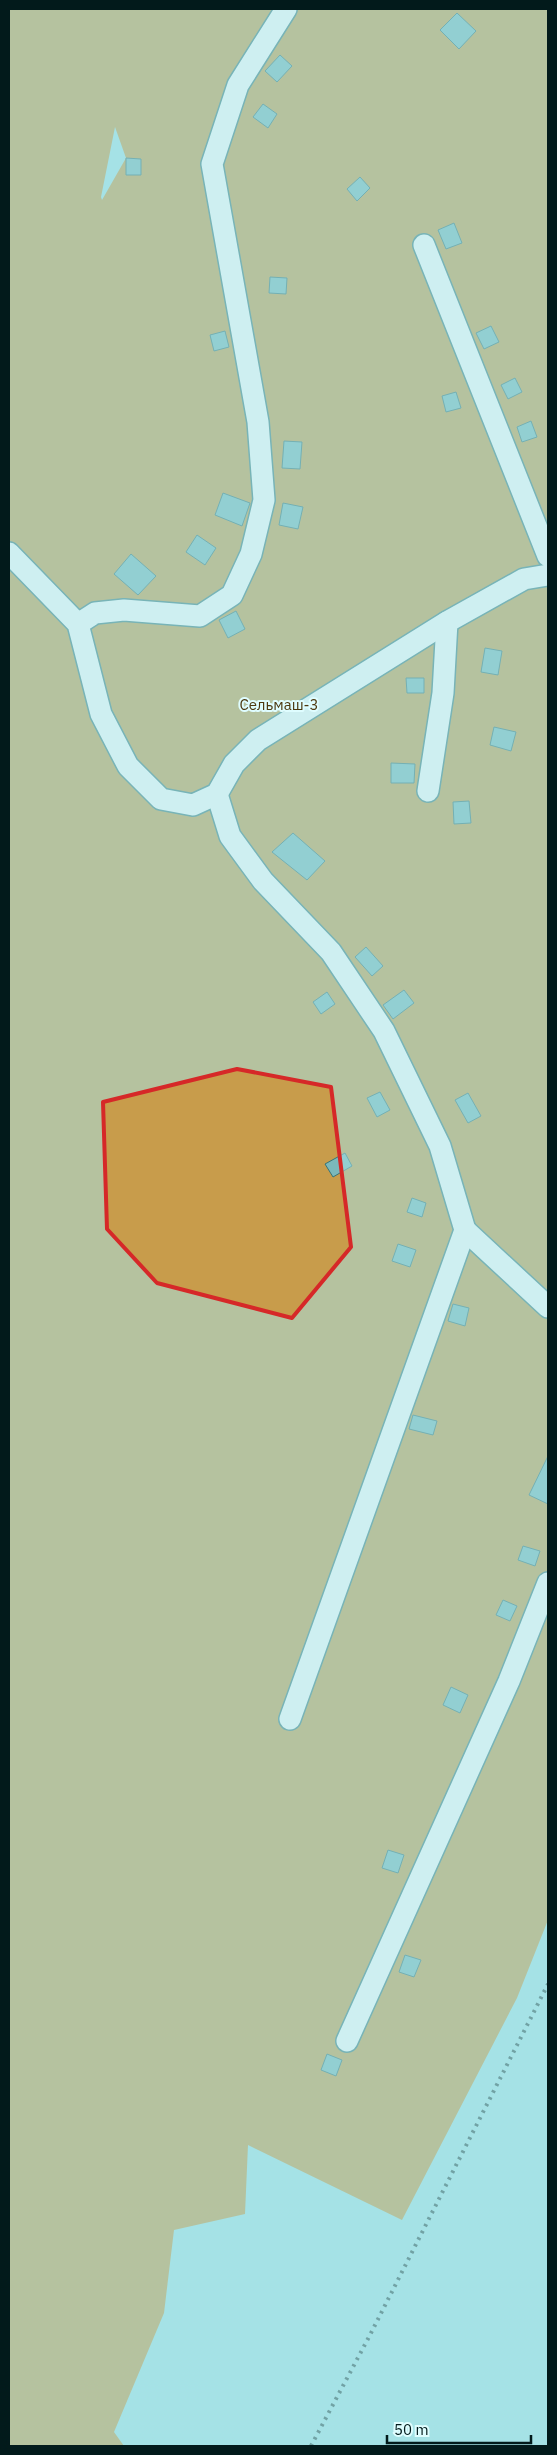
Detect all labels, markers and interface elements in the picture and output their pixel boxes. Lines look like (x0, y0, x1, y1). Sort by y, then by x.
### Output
park label: Сельмаш-3 (239, 695, 319, 714)
scale bar (387, 2412, 531, 2444)
text: 50 m (394, 2420, 429, 2439)

